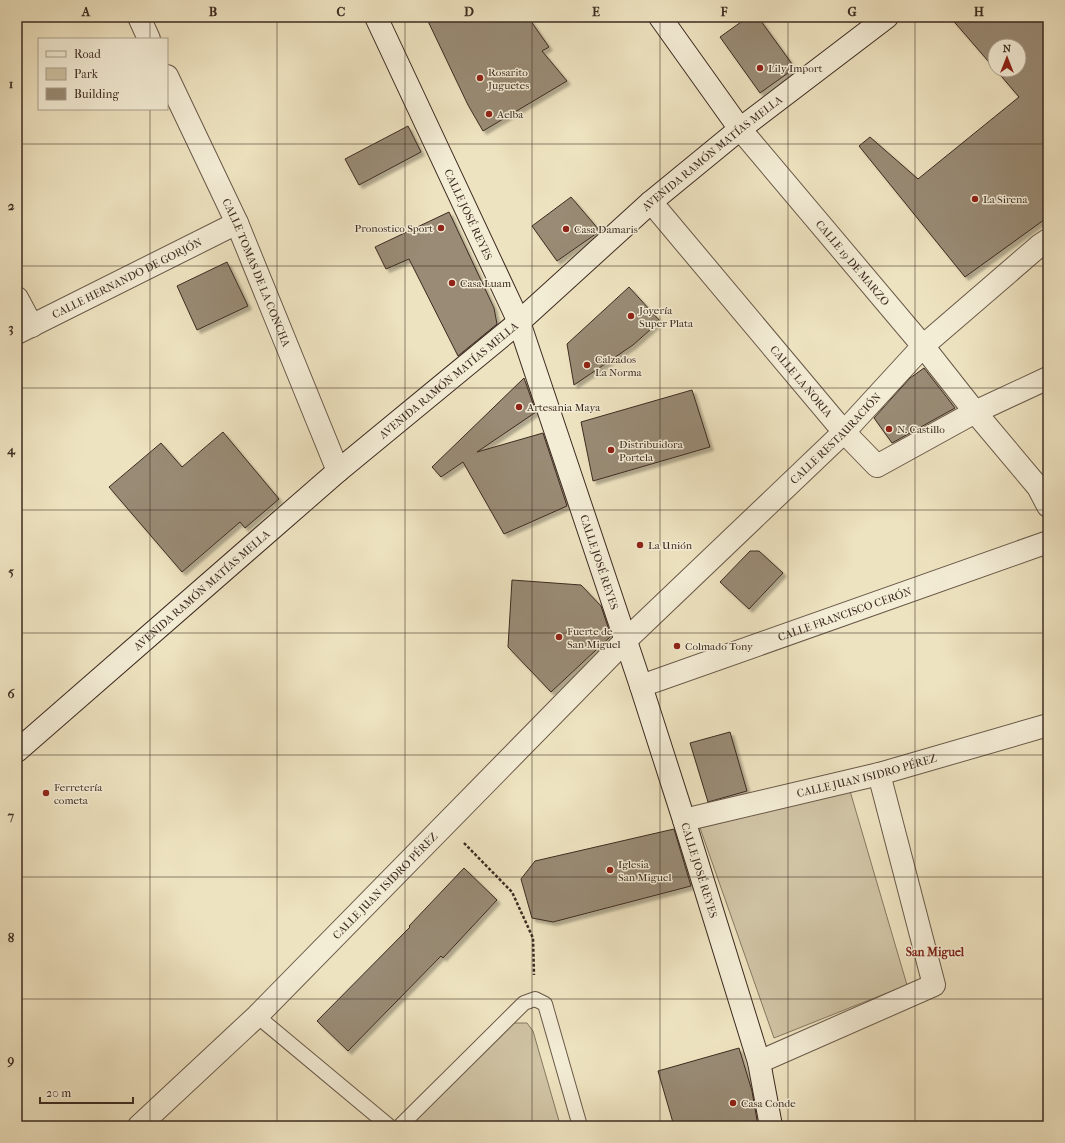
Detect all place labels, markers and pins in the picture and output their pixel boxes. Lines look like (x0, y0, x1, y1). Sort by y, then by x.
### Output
place label: Lily Import (768, 62, 823, 75)
marker: Lily Import (755, 63, 765, 73)
place label: Rosarito Juguetes (487, 66, 529, 92)
marker: Rosarito Juguetes (475, 73, 485, 83)
place label: Aelba (496, 108, 524, 121)
marker: Aelba (484, 109, 494, 119)
place label: La Sirena (983, 193, 1028, 206)
marker: La Sirena (970, 194, 980, 204)
place label: Pronostico Sport (355, 222, 433, 235)
marker: Pronostico Sport (436, 223, 446, 233)
place label: Casa Damaris (574, 223, 638, 236)
marker: Casa Damaris (561, 224, 571, 234)
place label: Casa Luam (460, 277, 512, 290)
marker: Casa Luam (447, 278, 457, 288)
place label: Joyería Super Plata (638, 304, 694, 330)
marker: Joyería Super Plata (626, 311, 636, 321)
place label: Calzados La Norma (595, 353, 643, 379)
marker: Calzados La Norma (582, 360, 592, 370)
place label: Artesania Maya (526, 401, 601, 414)
marker: Artesania Maya (514, 402, 524, 412)
place label: N. Castillo (897, 423, 945, 436)
marker: N. Castillo (884, 424, 894, 434)
place label: Distribuidora Portela (619, 438, 684, 464)
marker: Distribuidora Portela (606, 445, 616, 455)
place label: La Unión (648, 539, 693, 552)
marker: La Unión (635, 540, 645, 550)
place label: Fuerte de San Miguel (567, 625, 620, 651)
marker: Fuerte de San Miguel (554, 632, 564, 642)
place label: Colmado Tony (685, 640, 754, 653)
marker: Colmado Tony (672, 641, 682, 651)
place label: Ferretería cometa (54, 781, 103, 807)
marker: Ferretería cometa (41, 788, 51, 798)
place label: Iglesia San Miguel (618, 858, 671, 884)
marker: Iglesia San Miguel (605, 865, 615, 875)
place label: Casa Conde (741, 1097, 796, 1110)
marker: Casa Conde (728, 1098, 738, 1108)

